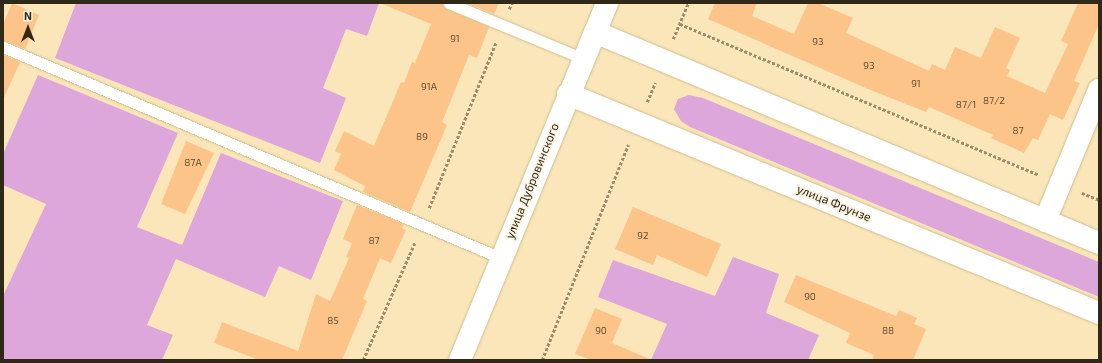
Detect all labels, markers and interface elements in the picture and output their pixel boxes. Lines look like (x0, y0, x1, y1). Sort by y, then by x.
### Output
north arrow (8, 8, 48, 48)
text: N (24, 9, 32, 22)
house number: 91 (450, 33, 460, 45)
house number: 93 (812, 36, 824, 48)
house number: 93 (863, 60, 875, 72)
house number: 91 (911, 78, 921, 90)
house number: 91А (421, 81, 437, 93)
house number: 87/2 (983, 95, 1005, 107)
house number: 87/1 (956, 99, 976, 111)
street label: улица Дубровинского (502, 121, 562, 241)
house number: 87 (1012, 125, 1024, 137)
house number: 89 (416, 131, 428, 143)
house number: 87А (184, 157, 202, 169)
street label: улица Фрунзе (795, 182, 873, 224)
house number: 92 (637, 230, 649, 242)
house number: 87 (368, 235, 380, 247)
house number: 90 (804, 291, 816, 303)
house number: 85 (327, 315, 339, 327)
house number: 90 (595, 325, 607, 337)
house number: 88 (882, 325, 894, 337)

